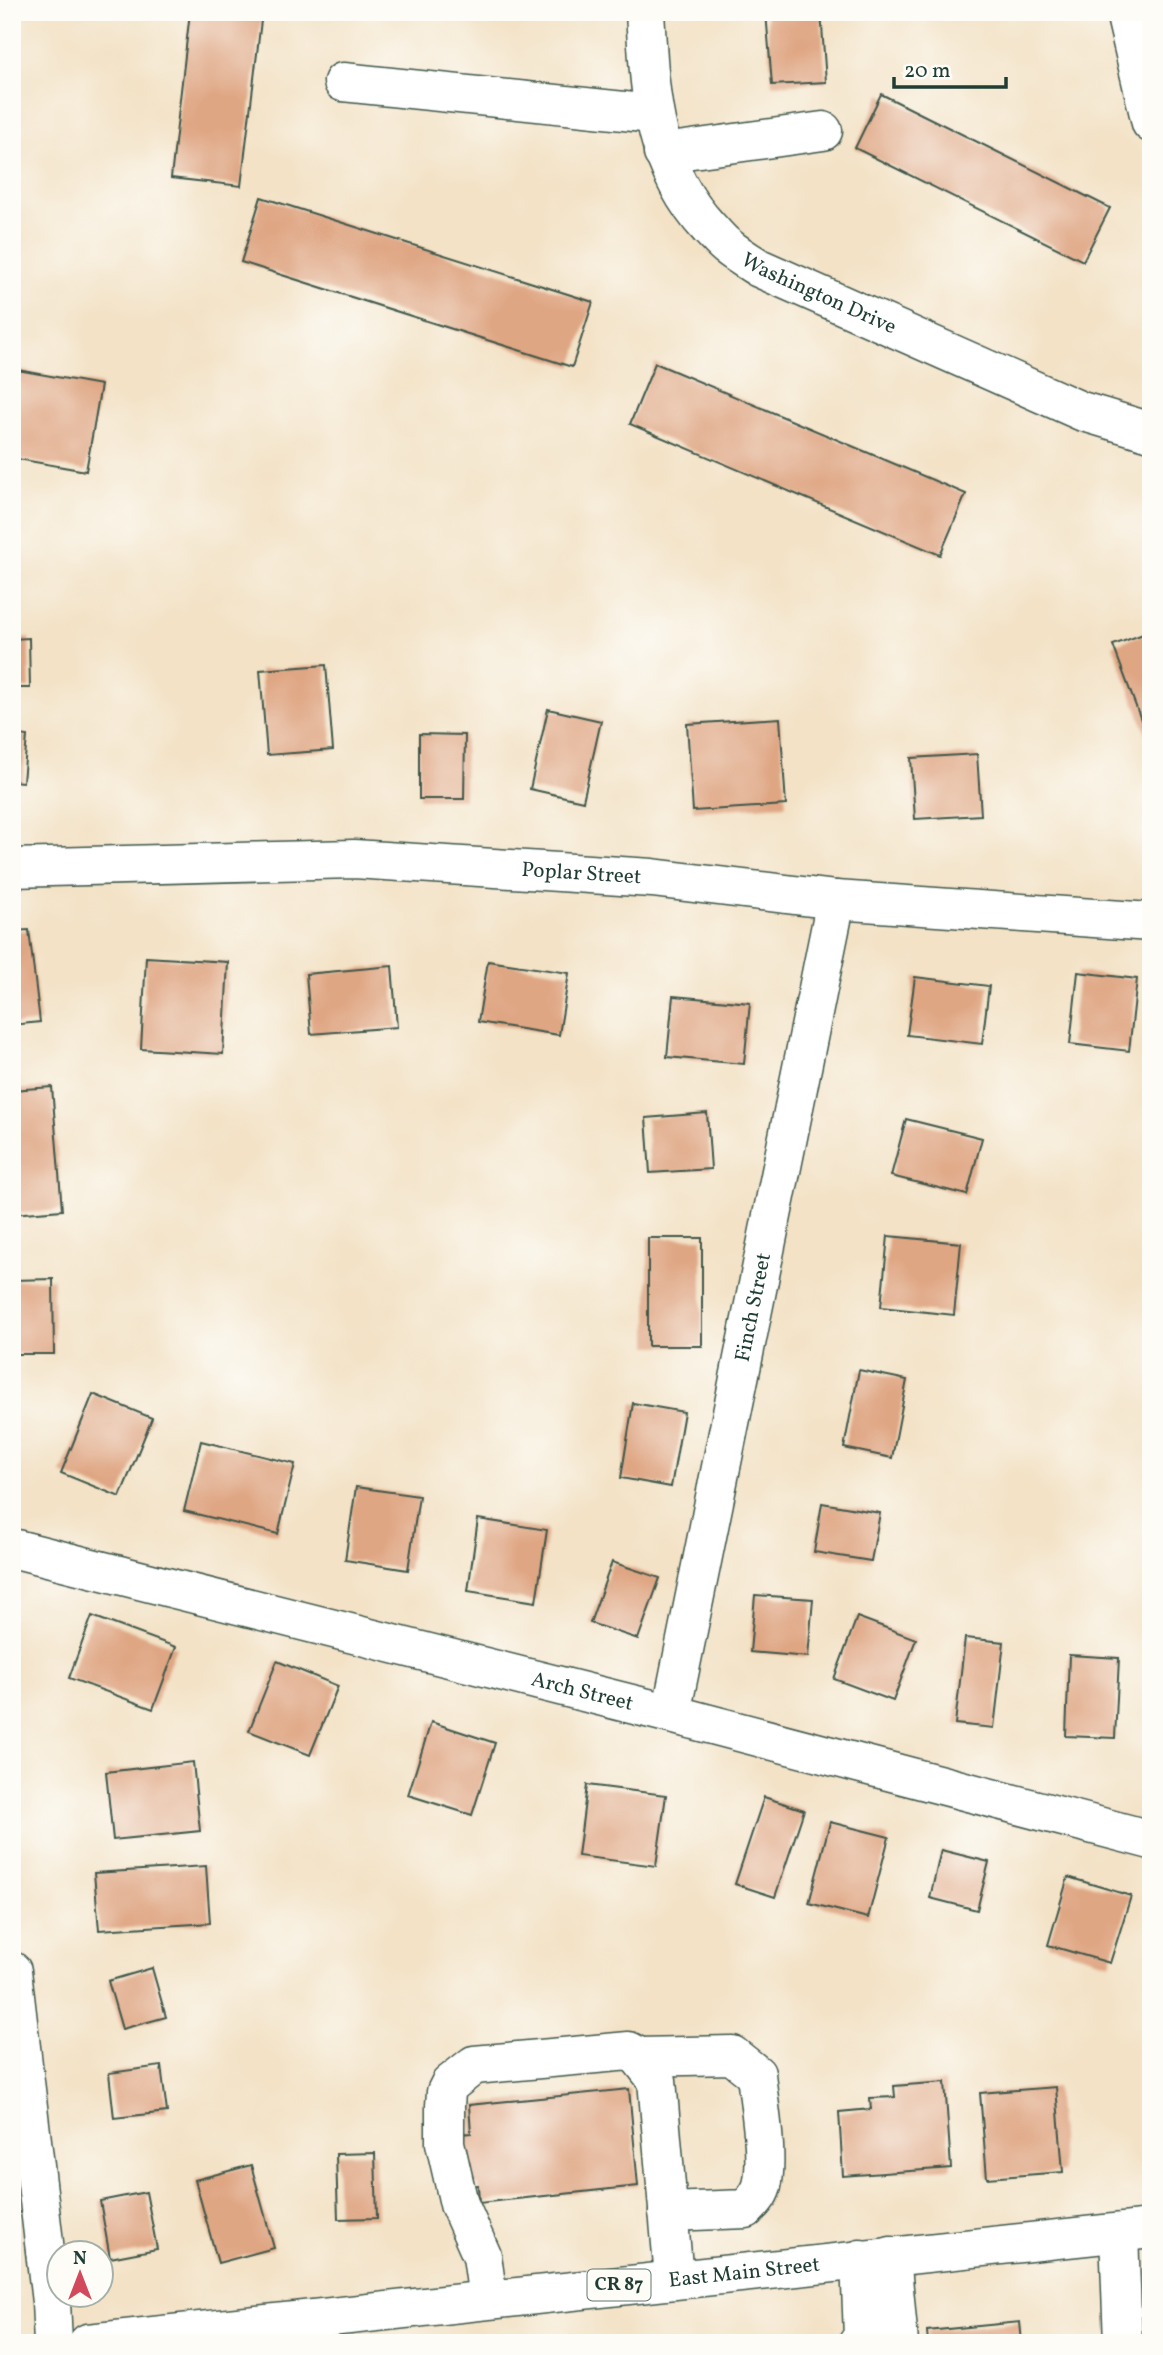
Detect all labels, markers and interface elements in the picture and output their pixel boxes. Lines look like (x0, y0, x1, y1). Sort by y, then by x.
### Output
scale bar (894, 46, 1006, 90)
text: 20 m (904, 57, 950, 86)
street label: Washington Drive (735, 246, 901, 342)
street label: Poplar Street (521, 855, 642, 892)
street label: Finch Street (728, 1250, 779, 1364)
street label: Arch Street (528, 1665, 636, 1718)
north arrow (46, 2240, 116, 2310)
text: N (73, 2246, 87, 2272)
street label: East Main Street (667, 2250, 821, 2295)
road number: CR 87 (588, 2270, 650, 2300)

